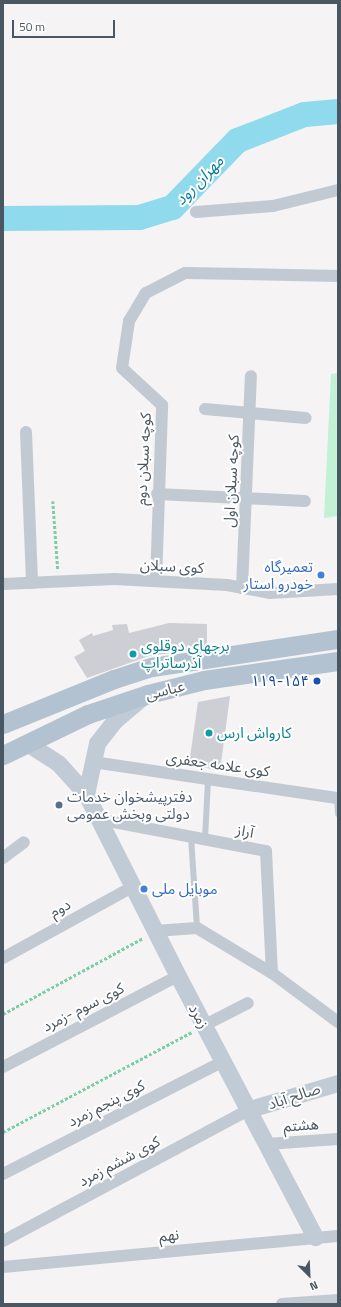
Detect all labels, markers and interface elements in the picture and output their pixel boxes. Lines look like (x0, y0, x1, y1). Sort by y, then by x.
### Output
scale bar (14, 12, 117, 38)
text: 50 m (19, 17, 45, 36)
water label: مهران رود (171, 151, 227, 209)
street label: کوچه سبلان دوم (132, 412, 154, 506)
street label: کوچه سبلان اول (220, 434, 242, 528)
street label: کوی سبلان (140, 555, 204, 577)
place label: تعمیرگاه خودرو استار (244, 557, 313, 592)
marker: تعمیرگاه خودرو استار (316, 570, 326, 580)
place label: برجهای دوقلوی آذرساتراپ (141, 636, 229, 671)
marker: برجهای دوقلوی آذرساتراپ (128, 649, 138, 659)
place label: ۱۱۹-۱۵۴ (251, 672, 309, 690)
street label: عباسى (143, 676, 187, 704)
marker: ۱۱۹-۱۵۴ (312, 676, 322, 686)
place label: کارواش ارس (217, 724, 292, 742)
marker: کارواش ارس (204, 728, 214, 738)
street label: کوی علامه جعفری (165, 748, 271, 780)
place label: دفترپیشخوان خدمات دولتی وبخش عمومی (67, 787, 193, 822)
marker: دفترپیشخوان خدمات دولتی وبخش عمومی (54, 800, 64, 810)
street label: آراز (235, 820, 255, 842)
place label: موبایل ملی (152, 880, 218, 898)
marker: موبایل ملی (139, 884, 149, 894)
street label: دوم (46, 895, 74, 921)
street label: کوی سوم -زمرد (39, 979, 127, 1035)
street label: زمرد (185, 1001, 213, 1031)
street label: کوی پنجم زمرد (64, 1076, 148, 1130)
street label: صالح آباد (266, 1079, 322, 1113)
street label: هشتم (283, 1115, 319, 1135)
street label: کوی ششم زمرد (75, 1132, 163, 1190)
street label: نهم (158, 1225, 180, 1245)
north arrow (289, 1255, 329, 1295)
text: N (307, 1277, 321, 1295)

